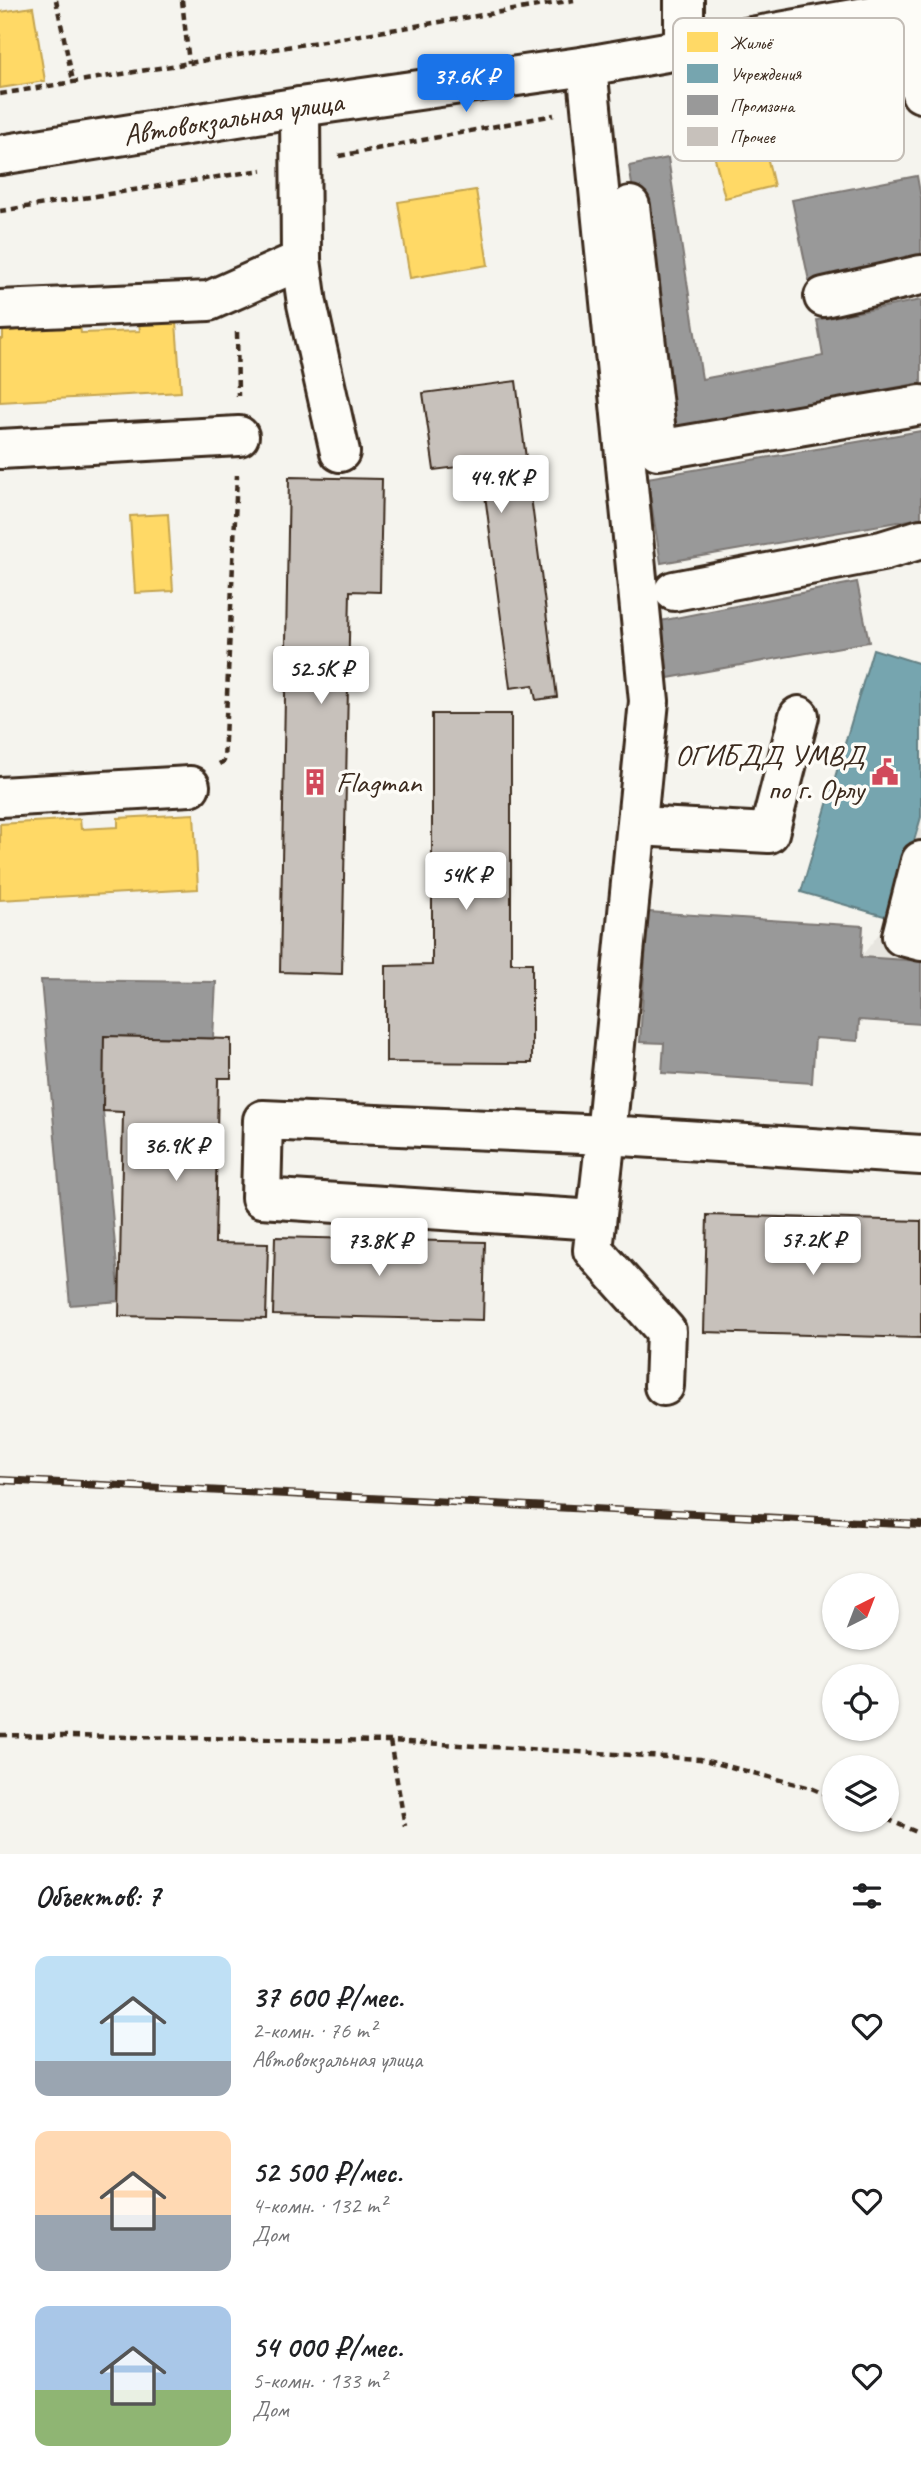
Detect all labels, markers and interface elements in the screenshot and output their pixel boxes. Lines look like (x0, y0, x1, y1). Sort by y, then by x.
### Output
legend (673, 18, 904, 161)
text: Жильё (730, 31, 774, 55)
pin: 37.6K ₽ (401, 54, 531, 114)
text: 37.6K ₽ (433, 62, 499, 91)
text: Учреждения (730, 62, 802, 86)
street label: Автовокзальная улица (120, 82, 348, 154)
text: Промзона (730, 94, 796, 118)
text: Прочее (730, 125, 776, 149)
pin: 44.9K ₽ (436, 456, 566, 515)
text: 44.9K ₽ (469, 463, 533, 492)
pin: 52.5K ₽ (256, 646, 386, 706)
text: 52.5K ₽ (289, 654, 353, 683)
place label: ОГИБДД УМВД по г. Орлу (675, 736, 867, 808)
public building icon: ОГИБДД УМВД по г. Орлу (870, 757, 900, 787)
place label: Flagman (336, 763, 423, 801)
building icon: Flagman (300, 767, 330, 797)
pin: 54K ₽ (417, 852, 515, 912)
text: 54K ₽ (441, 860, 491, 889)
pin: 36.9K ₽ (111, 1124, 241, 1183)
text: 36.9K ₽ (144, 1131, 208, 1160)
pin: 73.8K ₽ (314, 1218, 444, 1278)
pin: 57.2K ₽ (748, 1218, 878, 1277)
text: 57.2K ₽ (781, 1225, 845, 1254)
text: 73.8K ₽ (347, 1226, 411, 1255)
north arrow (822, 1573, 900, 1650)
map controls (822, 1573, 899, 1832)
button: locate (822, 1664, 899, 1741)
button: layers (822, 1755, 899, 1832)
text: Объектов: 7 (35, 1877, 160, 1915)
icon: filters (848, 1877, 886, 1915)
text: 37 600 ₽/мес. (252, 1978, 404, 2016)
icon: home (91, 1984, 175, 2068)
icon: heart (848, 2007, 886, 2045)
text: 2-комн. · 76 m² (252, 2016, 376, 2045)
text: Автовокзальная улица (252, 2045, 422, 2074)
text: 52 500 ₽/мес. (252, 2153, 402, 2191)
icon: home (91, 2159, 175, 2243)
icon: heart (848, 2182, 886, 2220)
text: 4-комн. · 132 m² (252, 2191, 386, 2220)
text: Дом (252, 2220, 289, 2249)
text: 54 000 ₽/мес. (252, 2328, 403, 2366)
icon: home (91, 2334, 175, 2418)
icon: heart (848, 2357, 886, 2395)
text: 5-комн. · 133 m² (252, 2366, 386, 2395)
text: Дом (252, 2395, 289, 2424)

